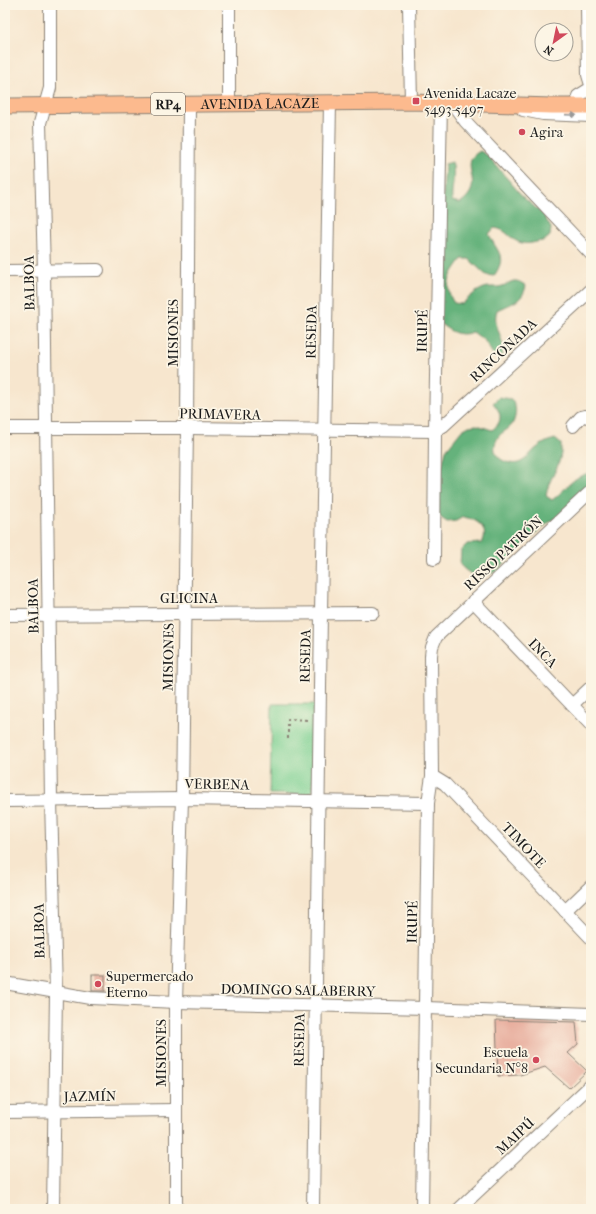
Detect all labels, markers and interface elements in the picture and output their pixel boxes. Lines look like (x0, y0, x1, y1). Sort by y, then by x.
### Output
north arrow (534, 22, 574, 62)
text: N (541, 42, 556, 58)
place label: Avenida Lacaze 5493-5497 (423, 85, 516, 118)
road number: RP4 (151, 93, 185, 115)
street label: AVENIDA LACAZE (200, 95, 320, 113)
marker: Avenida Lacaze 5493-5497 (411, 96, 421, 106)
one-way arrow (565, 112, 577, 119)
place label: Agira (529, 124, 564, 141)
marker: Agira (517, 127, 527, 137)
street label: BALBOA (20, 254, 38, 311)
street label: MISIONES (165, 299, 182, 367)
street label: RESEDA (303, 304, 320, 359)
street label: IRUPÉ (413, 309, 431, 353)
street label: RINCONADA (466, 314, 541, 386)
street label: PRIMAVERA (179, 405, 262, 424)
street label: RISSO PATRÓN (460, 512, 547, 594)
street label: BALBOA (24, 577, 42, 634)
street label: GLICINA (160, 590, 219, 607)
street label: MISIONES (159, 623, 178, 691)
street label: RESEDA (297, 628, 314, 683)
street label: INCA (525, 635, 561, 672)
street label: VERBENA (183, 775, 250, 794)
street label: TIMOTE (498, 819, 549, 872)
street label: IRUPÉ (403, 900, 421, 944)
street label: BALBOA (30, 902, 48, 959)
place label: Supermercado Eterno (106, 968, 193, 1001)
marker: Supermercado Eterno (93, 979, 103, 989)
street label: DOMINGO SALABERRY (220, 981, 376, 1000)
street label: RESEDA (291, 1012, 308, 1067)
street label: MISIONES (153, 1019, 170, 1087)
place label: Escuela Secundaria N°8 (435, 1044, 529, 1077)
marker: Escuela Secundaria N°8 (531, 1055, 541, 1065)
street label: JAZMÍN (63, 1087, 117, 1105)
street label: MAIPÚ (492, 1113, 538, 1159)

